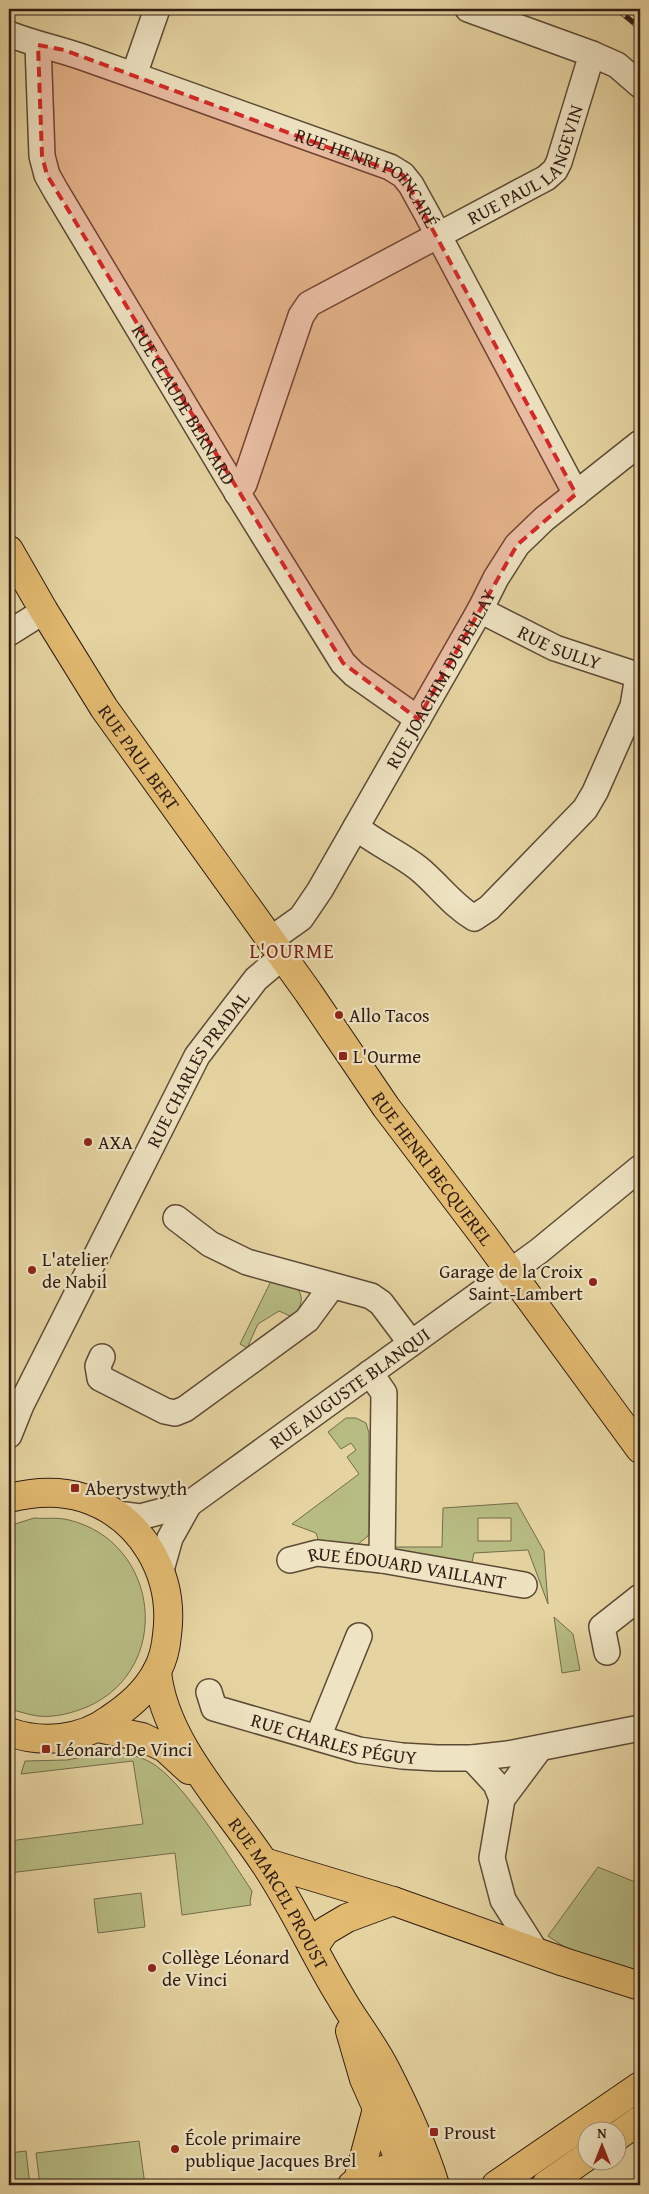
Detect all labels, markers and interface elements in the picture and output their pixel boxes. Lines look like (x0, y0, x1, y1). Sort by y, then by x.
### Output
street label: RUE PAUL LANGEVIN (462, 101, 590, 231)
street label: RUE HENRI POINCARÉ (291, 120, 446, 233)
street label: RUE CLAUDE BERNARD (125, 319, 243, 490)
street label: RUE JOACHIM DU BELLAY (378, 584, 503, 774)
street label: RUE SULLY (513, 617, 605, 676)
street label: RUE PAUL BERT (92, 698, 187, 816)
district label: L'OURME (249, 936, 335, 965)
street label: RUE CHARLES PRADAL (139, 985, 256, 1152)
place label: Allo Tacos (349, 1001, 430, 1029)
marker: Allo Tacos (333, 1009, 345, 1021)
place label: L'Ourme (353, 1042, 421, 1070)
marker: L'Ourme (337, 1050, 349, 1062)
street label: RUE HENRI BECQUEREL (365, 1085, 500, 1251)
place label: AXA (98, 1128, 133, 1156)
marker: AXA (82, 1136, 94, 1148)
place label: L'atelier de Nabil (42, 1245, 108, 1295)
place label: Garage de la Croix Saint-Lambert (439, 1257, 583, 1307)
marker: L'atelier de Nabil (26, 1264, 38, 1276)
marker: Garage de la Croix Saint-Lambert (587, 1276, 599, 1288)
street label: RUE AUGUSTE BLANQUI (264, 1320, 436, 1456)
place label: Aberystwyth (85, 1474, 187, 1502)
marker: Aberystwyth (69, 1482, 81, 1494)
street label: RUE ÉDOUARD VAILLANT (304, 1539, 509, 1596)
street label: RUE CHARLES PÉGUY (248, 1705, 418, 1771)
place label: Léonard De Vinci (56, 1735, 192, 1763)
marker: Léonard De Vinci (40, 1743, 52, 1755)
street label: RUE MARCEL PROUST (222, 1811, 336, 1975)
place label: Collège Léonard de Vinci (162, 1943, 290, 1993)
marker: Collège Léonard de Vinci (146, 1962, 158, 1974)
place label: Proust (444, 2118, 496, 2146)
north arrow (576, 2122, 626, 2172)
text: N (597, 2123, 607, 2143)
place label: École primaire publique Jacques Brel (185, 2124, 356, 2174)
marker: Proust (428, 2126, 440, 2138)
marker: École primaire publique Jacques Brel (169, 2143, 181, 2155)

